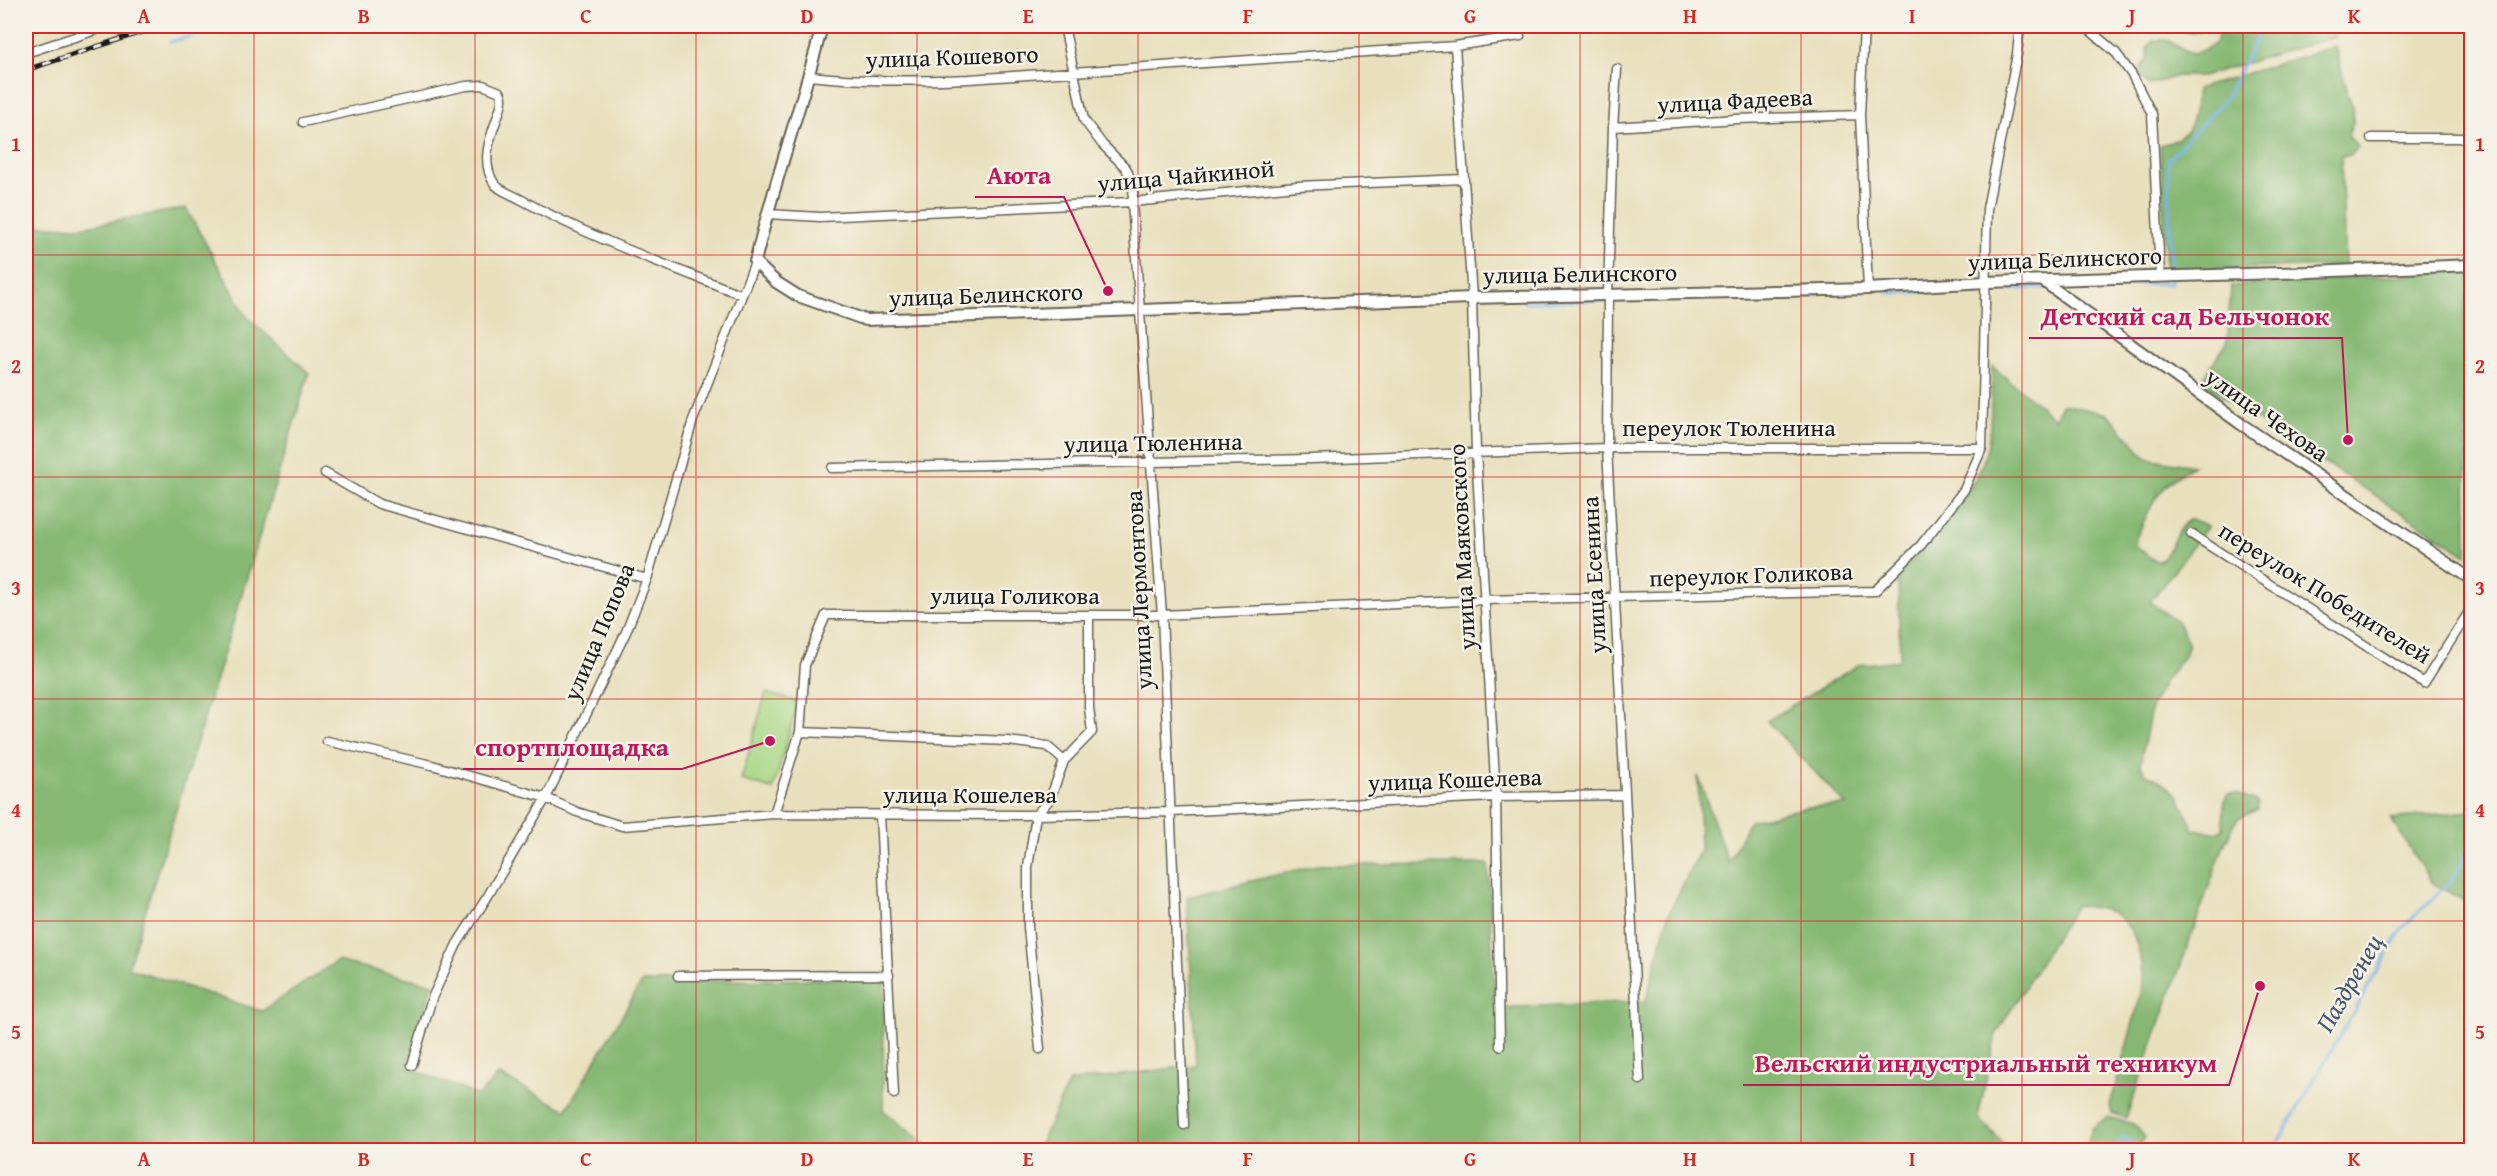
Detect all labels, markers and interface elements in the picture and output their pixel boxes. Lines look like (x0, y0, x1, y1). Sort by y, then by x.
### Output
text: A (138, 1, 151, 30)
text: B (358, 1, 370, 30)
text: C (580, 1, 592, 30)
text: D (800, 1, 814, 30)
text: E (1023, 1, 1034, 30)
text: F (1243, 1, 1253, 30)
text: G (1464, 1, 1476, 30)
text: H (1683, 1, 1697, 30)
text: I (1909, 1, 1915, 30)
text: J (2126, 1, 2136, 30)
text: K (2348, 1, 2361, 30)
street label: улица Кошевого (864, 36, 1039, 77)
street label: улица Фадеева (1655, 79, 1814, 122)
text: 1 (11, 129, 21, 158)
text: 1 (2475, 129, 2485, 158)
street label: улица Чайкиной (1095, 150, 1276, 201)
callout: Аюта (975, 153, 1064, 197)
text: Аюта (987, 155, 1052, 194)
street label: улица Белинского (1966, 238, 2163, 279)
street label: улица Белинского (1482, 254, 1677, 293)
street label: улица Белинского (887, 274, 1084, 315)
callout: Детский сад Бельчонок (2029, 294, 2342, 338)
text: Детский сад Бельчонок (2040, 296, 2329, 335)
text: 2 (11, 351, 21, 380)
text: 2 (2475, 351, 2485, 380)
street label: улица Чехова (2198, 359, 2337, 470)
street label: переулок Тюленина (1622, 410, 1836, 445)
street label: улица Тюленина (1062, 423, 1243, 462)
street label: улица Маяковского (1439, 443, 1484, 652)
street label: улица Лермонтова (1116, 489, 1161, 692)
street label: улица Есенина (1572, 495, 1615, 656)
street label: переулок Победителей (2212, 513, 2438, 672)
street label: переулок Голикова (1649, 553, 1854, 596)
street label: улица Попова (553, 557, 644, 707)
text: 3 (11, 573, 21, 602)
text: 3 (2475, 573, 2485, 602)
street label: улица Голикова (929, 578, 1100, 613)
callout: спортплощадка (463, 725, 682, 769)
text: спортплощадка (475, 727, 670, 766)
street label: улица Кошелева (1366, 759, 1543, 800)
street label: улица Кошелева (882, 777, 1058, 812)
text: 4 (11, 795, 21, 824)
text: 4 (2475, 795, 2485, 824)
water label: Паздренец (2305, 926, 2392, 1039)
text: 5 (11, 1017, 21, 1046)
text: 5 (2475, 1017, 2485, 1046)
callout: Вельский индустриальный техникум (1743, 1041, 2229, 1085)
text: Вельский индустриальный техникум (1755, 1043, 2217, 1082)
text: A (138, 1144, 151, 1173)
text: B (358, 1144, 370, 1173)
text: C (580, 1144, 592, 1173)
text: D (800, 1144, 814, 1173)
text: E (1023, 1144, 1034, 1173)
text: F (1243, 1144, 1253, 1173)
text: G (1464, 1144, 1476, 1173)
text: H (1683, 1144, 1697, 1173)
text: I (1909, 1144, 1915, 1173)
text: J (2126, 1144, 2136, 1173)
text: K (2348, 1144, 2361, 1173)

